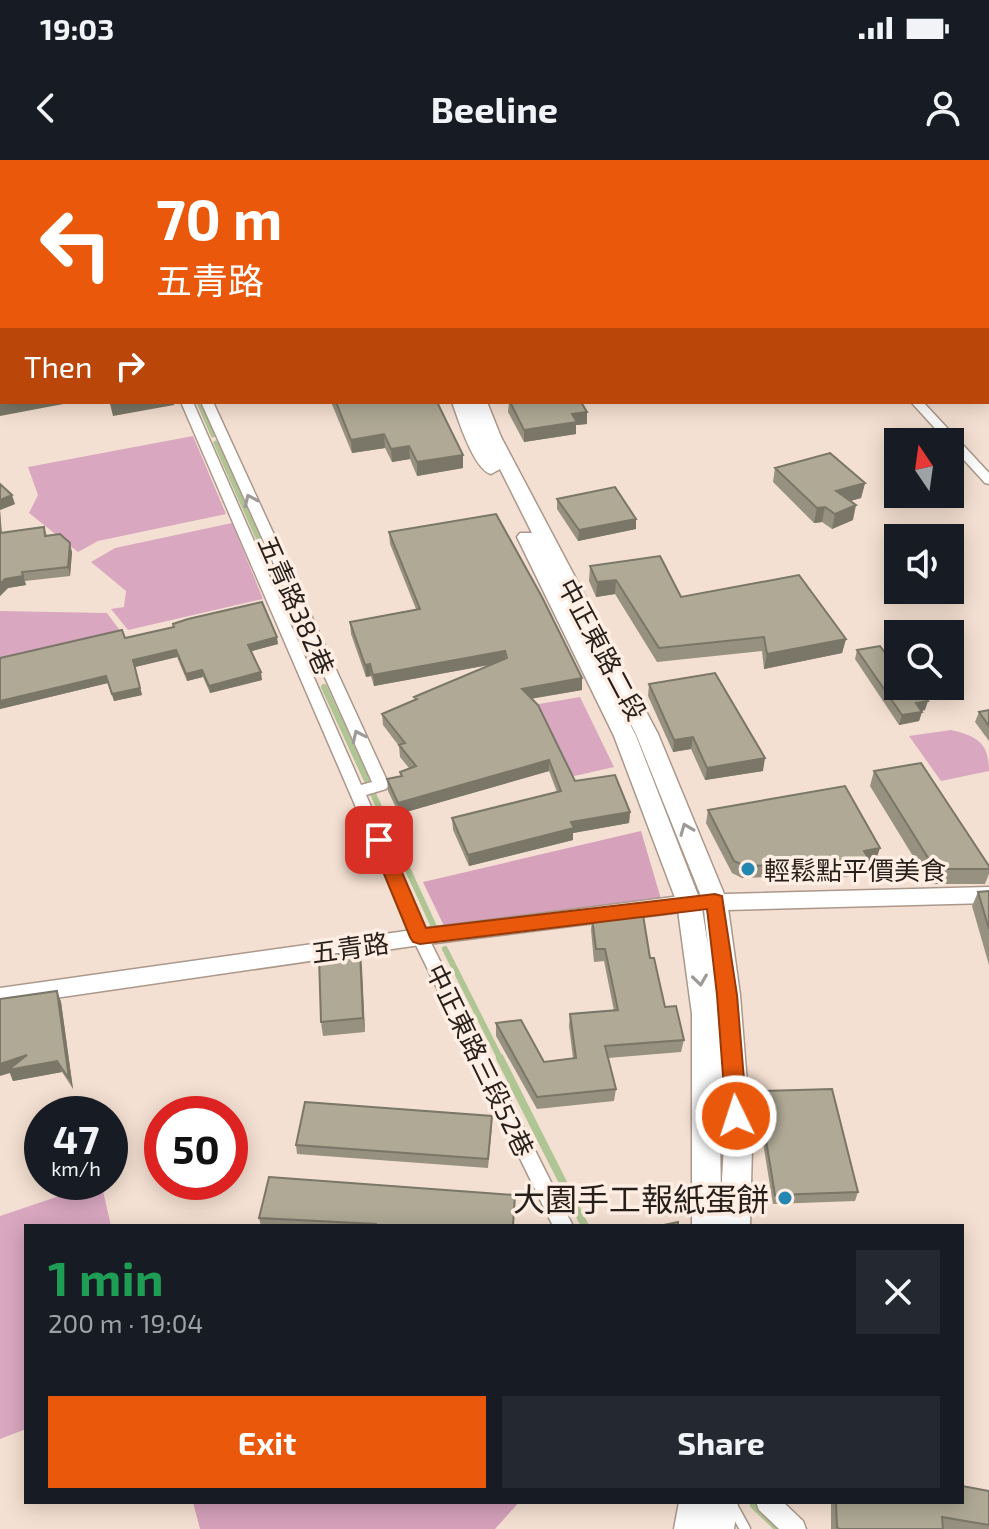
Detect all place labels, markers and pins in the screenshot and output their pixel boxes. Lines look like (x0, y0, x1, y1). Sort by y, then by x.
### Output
pin (345, 806, 413, 874)
place label: 輕鬆點平價美食 (764, 854, 946, 885)
marker: 輕鬆點平價美食 (739, 860, 757, 878)
place label: 大園手工報紙蛋餅 (513, 1179, 769, 1217)
marker: 大園手工報紙蛋餅 (776, 1189, 794, 1207)

